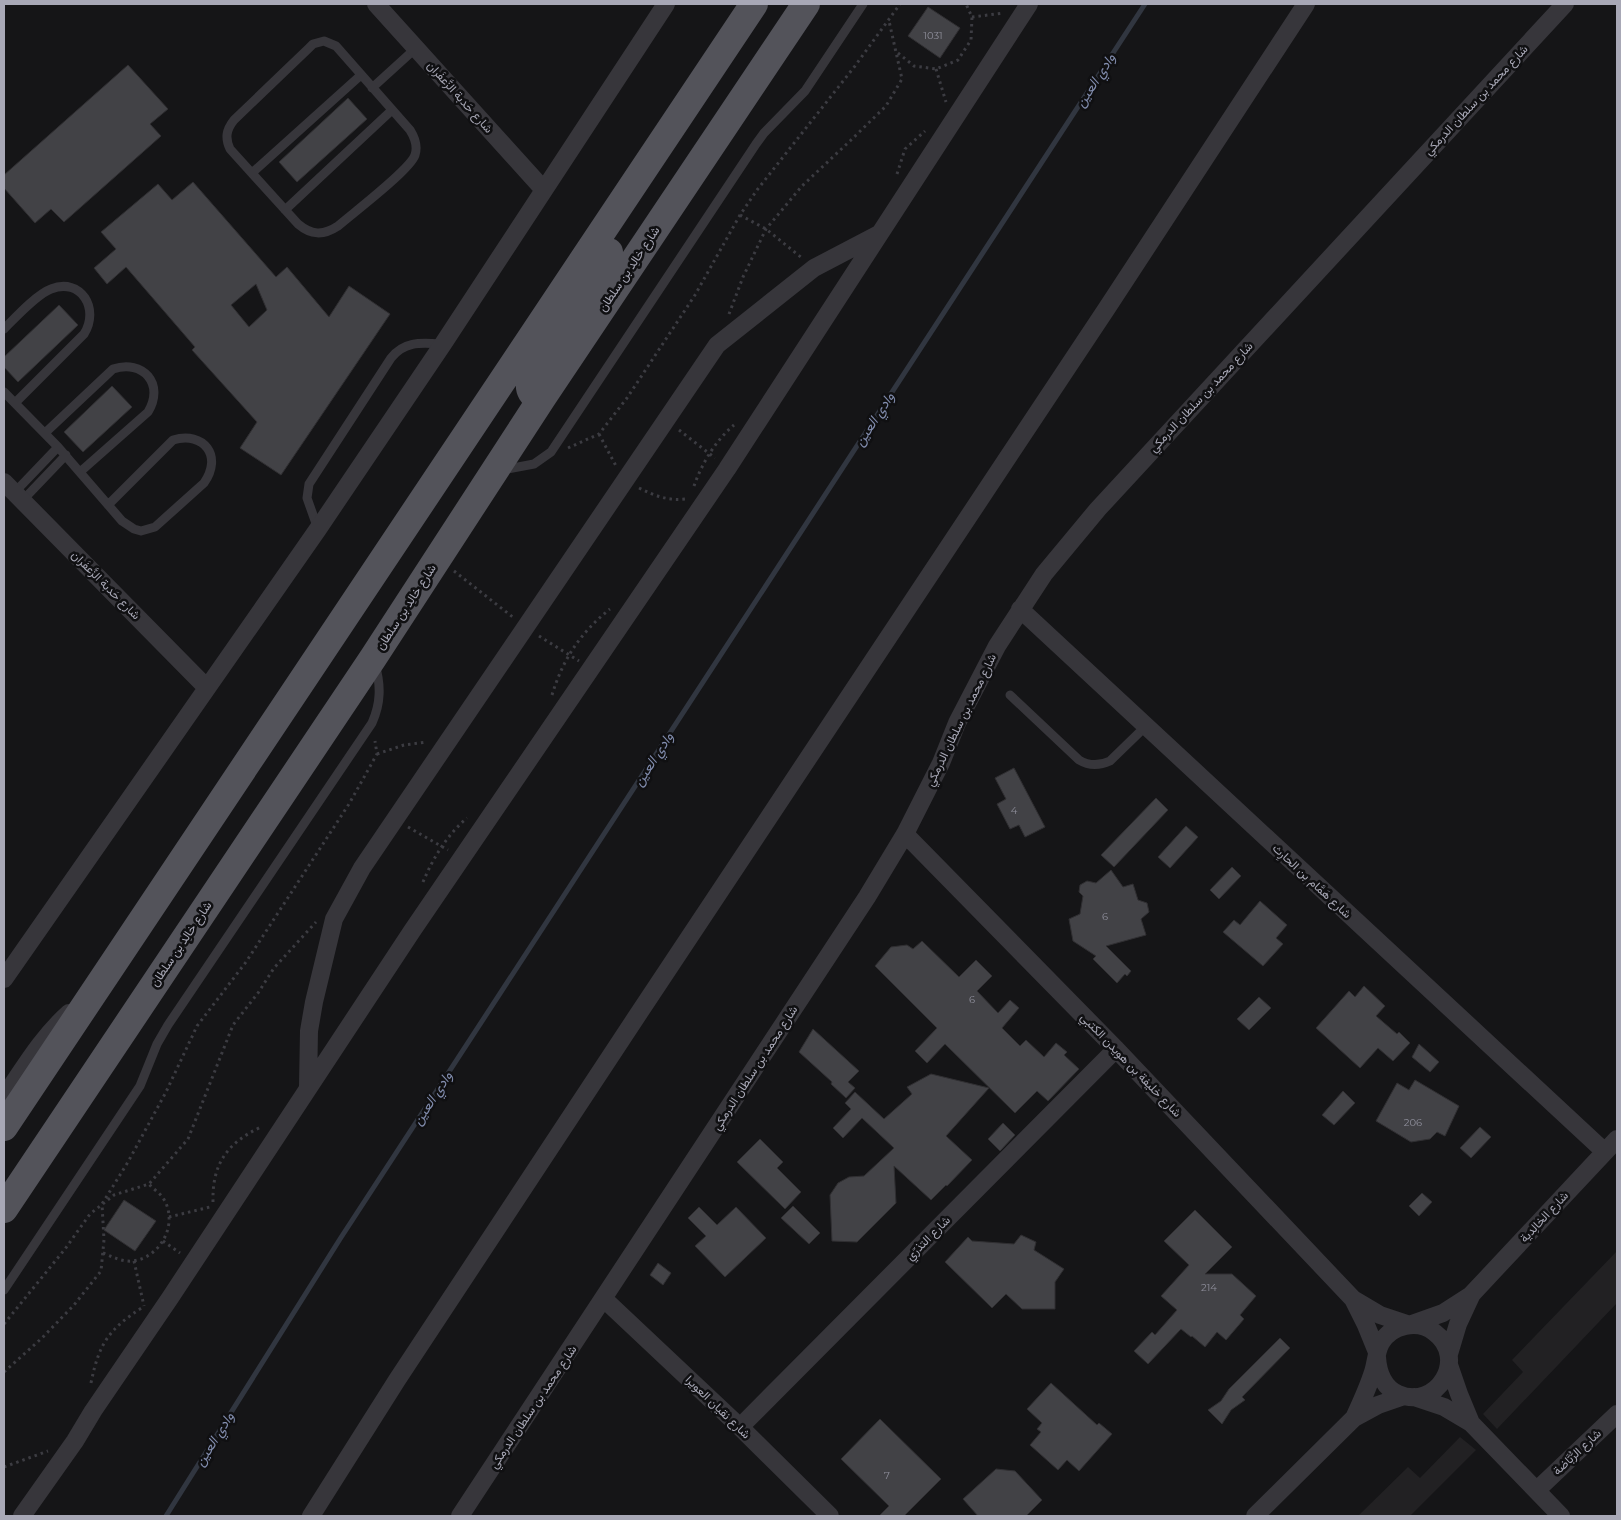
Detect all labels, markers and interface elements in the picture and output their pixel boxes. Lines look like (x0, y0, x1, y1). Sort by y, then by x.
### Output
house number: 1031 (923, 29, 943, 42)
street label: شارع محمد بن سلطان الدرمكي (1421, 41, 1533, 160)
water label: وادي العين (1071, 49, 1122, 112)
street label: شارع حَدبة الزَّعفَران (423, 58, 497, 137)
street label: شارع خالِد بن سلطان (595, 223, 664, 315)
street label: شارع محمد بن سلطان الدرمكي (1146, 338, 1258, 457)
water label: وادي العين (850, 388, 901, 451)
street label: شارع حَدبة الزَّعفَران (67, 547, 144, 624)
street label: شارع خالِد بن سلطان (372, 561, 441, 654)
street label: شارع محمد بن سلطان الدرمكي (922, 651, 1002, 790)
water label: وادي العين (629, 728, 680, 791)
house number: 4 (1011, 804, 1018, 817)
street label: شارع هَمَّام بن الحارِث (1268, 840, 1355, 923)
street label: شارع خالِد بن سلطان (147, 898, 216, 990)
house number: 6 (1102, 910, 1108, 923)
house number: 6 (969, 993, 975, 1006)
street label: شارع محمد بن سلطان الدرمكي (709, 1003, 803, 1134)
street label: شارع خليفة بن هويدن الكتبي (1076, 1009, 1185, 1122)
water label: وادي العين (408, 1067, 459, 1130)
house number: 206 (1404, 1116, 1422, 1129)
street label: شارع الخالِدية (1516, 1188, 1573, 1247)
street label: شارع التذرّي (902, 1212, 955, 1265)
house number: 214 (1201, 1281, 1217, 1294)
street label: شارع محمد بن سلطان الدرمكي (486, 1342, 582, 1473)
street label: شارع نقيان العويرا (681, 1372, 754, 1443)
water label: وادي العين (190, 1408, 241, 1471)
street label: شارع الرُّبَّاضة (1549, 1425, 1605, 1479)
house number: 7 (884, 1469, 890, 1482)

